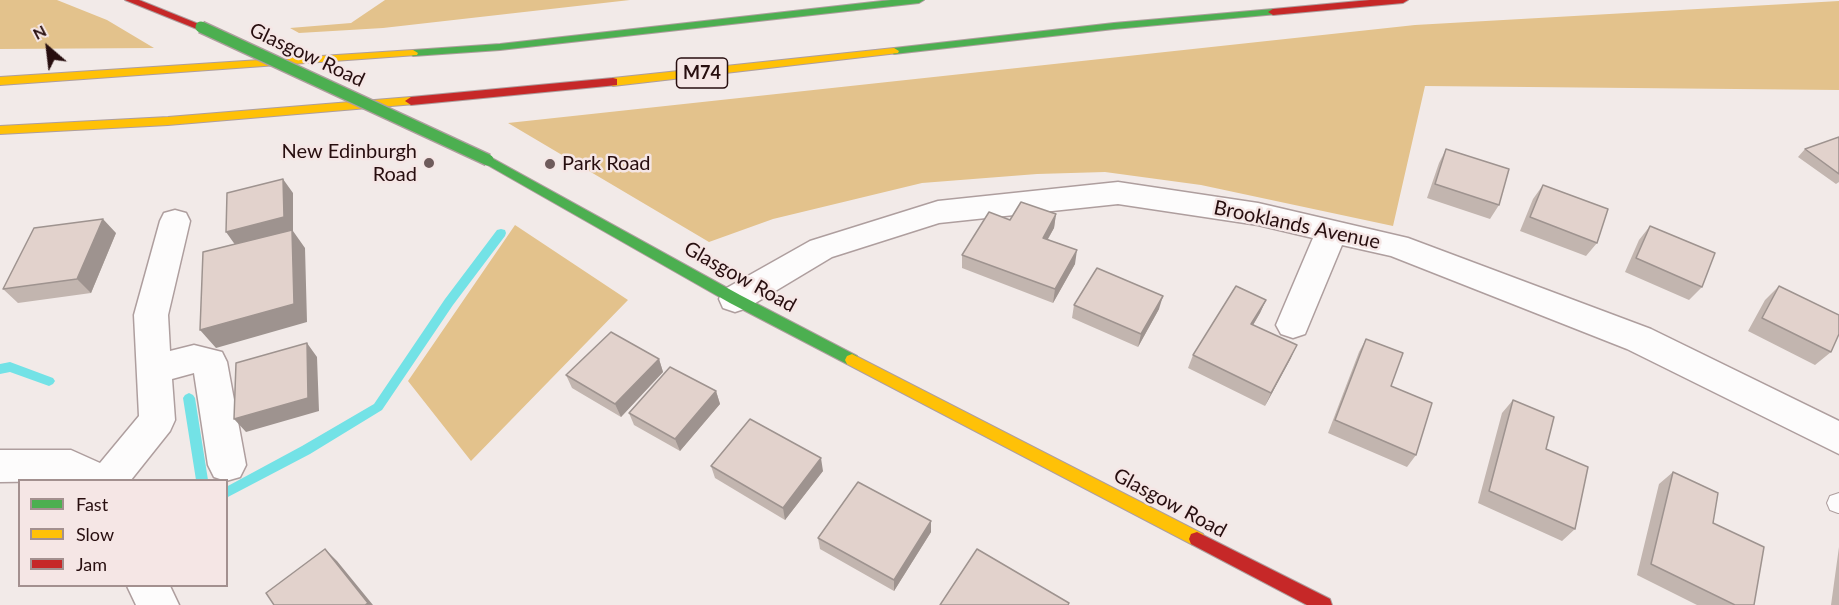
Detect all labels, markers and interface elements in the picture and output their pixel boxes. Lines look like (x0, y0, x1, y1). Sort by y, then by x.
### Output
north arrow (18, 18, 78, 78)
street label: Glasgow Road (246, 18, 368, 92)
text: N (29, 20, 49, 43)
road number: M74 (676, 58, 728, 88)
place label: New Edinburgh Road (282, 140, 417, 187)
place label: Park Road (562, 152, 651, 176)
marker: New Edinburgh Road (422, 156, 436, 170)
marker: Park Road (543, 157, 557, 171)
street label: Brooklands Avenue (1212, 196, 1382, 254)
street label: Glasgow Road (680, 236, 800, 318)
street label: Glasgow Road (1109, 463, 1231, 543)
legend (18, 479, 228, 587)
text: Fast (76, 493, 108, 515)
text: Slow (76, 523, 114, 545)
text: Jam (76, 553, 107, 575)

